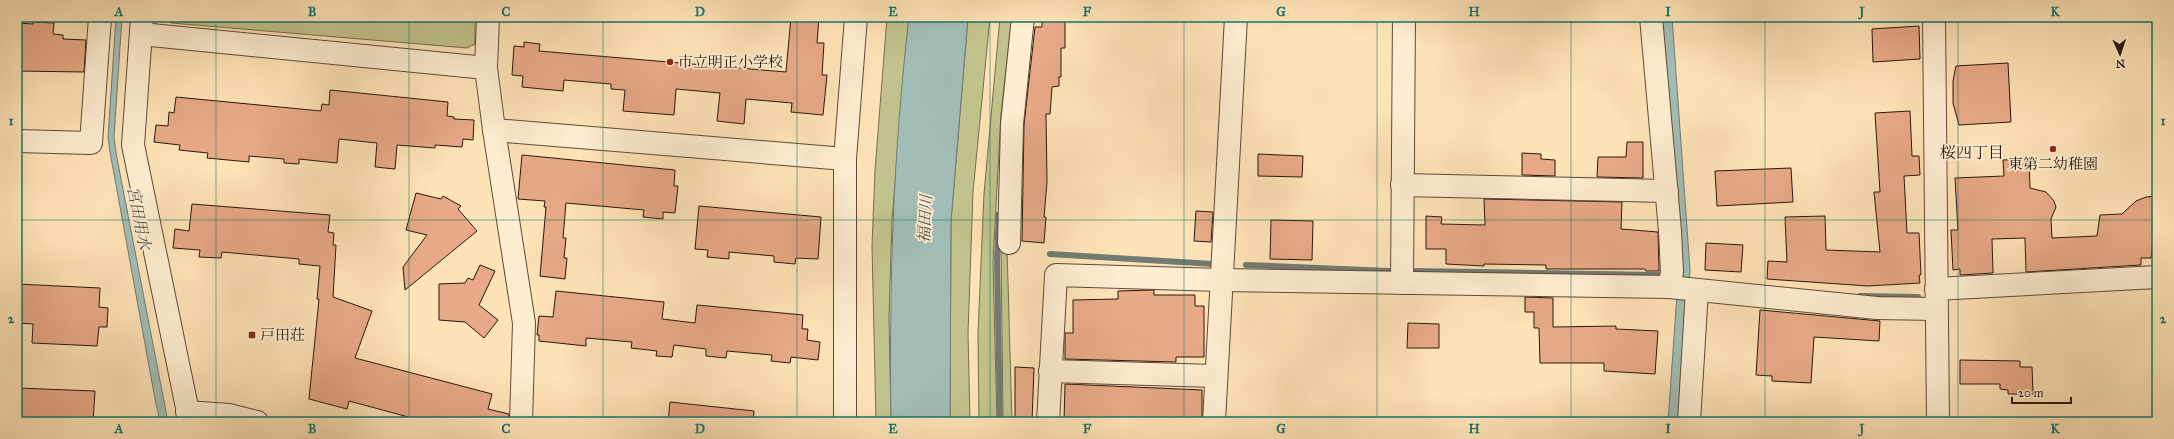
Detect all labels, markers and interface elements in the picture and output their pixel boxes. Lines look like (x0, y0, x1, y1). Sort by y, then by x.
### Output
text: A (114, 4, 124, 20)
text: B (308, 4, 317, 20)
text: C (502, 4, 511, 20)
text: D (695, 4, 705, 20)
text: E (888, 4, 898, 20)
text: F (1083, 4, 1092, 20)
text: G (1276, 4, 1286, 20)
text: H (1468, 4, 1480, 20)
text: I (1665, 4, 1671, 20)
text: J (1857, 4, 1865, 20)
text: K (2050, 4, 2060, 20)
north arrow (2100, 34, 2140, 74)
place label: 市立明正小学校 (678, 53, 783, 71)
marker: 市立明正小学校 (665, 57, 675, 67)
text: N (2115, 57, 2126, 70)
text: 1 (8, 113, 14, 129)
text: 1 (2160, 113, 2166, 129)
district label: 桜四丁目 (1940, 143, 2004, 162)
marker: 東第二幼稚園 (2048, 144, 2058, 154)
place label: 東第二幼稚園 (2008, 155, 2098, 173)
water label: 宮田用水 (124, 185, 155, 253)
water label: 福田川 (914, 193, 936, 243)
text: 2 (8, 311, 15, 327)
text: 2 (2160, 311, 2167, 327)
place label: 戸田荘 (260, 326, 305, 344)
marker: 戸田荘 (247, 330, 257, 340)
scale bar (2012, 379, 2071, 405)
text: 20 m (2018, 386, 2044, 400)
text: A (114, 421, 124, 437)
text: B (308, 421, 317, 437)
text: C (502, 421, 511, 437)
text: D (695, 421, 705, 437)
text: E (888, 421, 898, 437)
text: F (1083, 421, 1092, 437)
text: G (1276, 421, 1286, 437)
text: H (1468, 421, 1480, 437)
text: I (1665, 421, 1671, 437)
text: J (1857, 421, 1865, 437)
text: K (2050, 421, 2060, 437)

